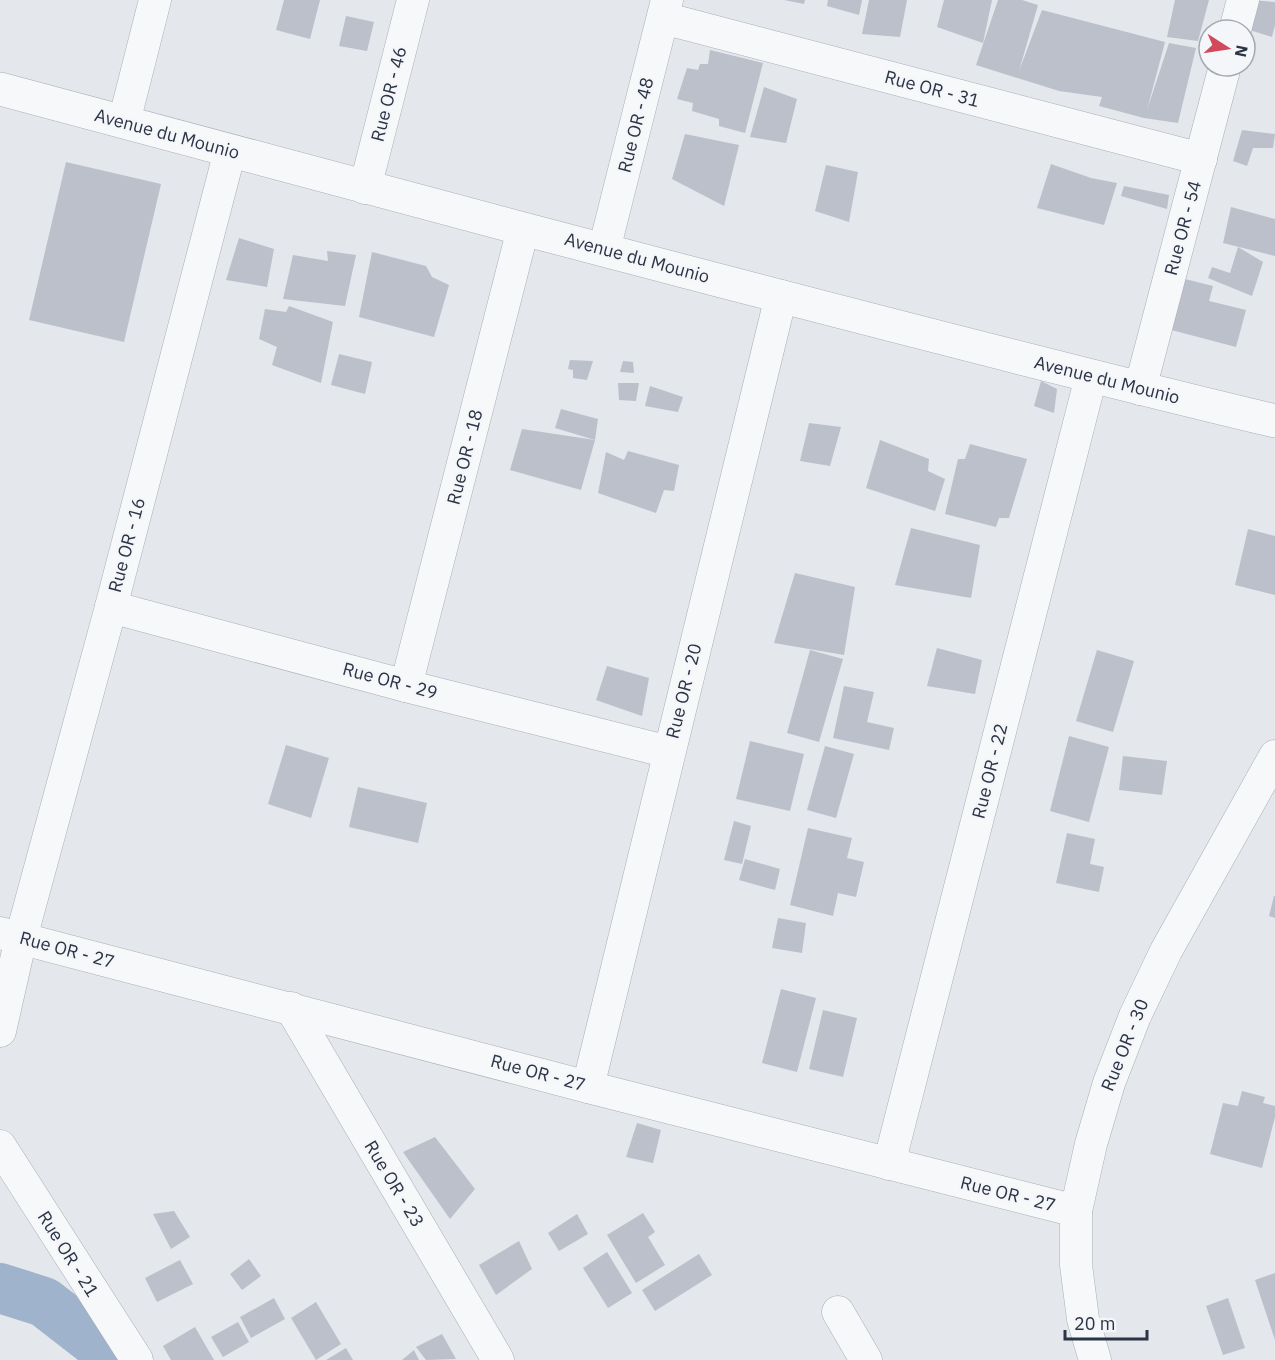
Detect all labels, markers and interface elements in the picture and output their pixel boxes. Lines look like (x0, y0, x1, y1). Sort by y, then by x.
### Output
north arrow (1197, 18, 1257, 78)
text: N (1231, 43, 1253, 59)
street label: Rue OR - 46 (366, 44, 411, 144)
street label: Rue OR - 31 (882, 65, 982, 112)
street label: Rue OR - 48 (613, 75, 658, 175)
street label: Avenue du Mounio (92, 103, 242, 164)
street label: Rue OR - 54 (1159, 178, 1206, 278)
street label: Avenue du Mounio (562, 227, 712, 288)
street label: Avenue du Mounio (1032, 350, 1182, 409)
street label: Rue OR - 18 (442, 407, 487, 507)
street label: Rue OR - 16 (103, 495, 150, 595)
street label: Rue OR - 20 (661, 641, 706, 741)
street label: Rue OR - 29 (340, 657, 440, 704)
street label: Rue OR - 22 (967, 721, 1012, 821)
street label: Rue OR - 27 (17, 926, 117, 973)
street label: Rue OR - 30 (1096, 995, 1153, 1094)
street label: Rue OR - 27 (488, 1049, 588, 1096)
street label: Rue OR - 23 (359, 1136, 429, 1231)
street label: Rue OR - 27 (958, 1171, 1058, 1216)
street label: Rue OR - 21 (33, 1206, 104, 1301)
scale bar (1065, 1303, 1148, 1341)
text: 20 m (1074, 1312, 1116, 1335)

